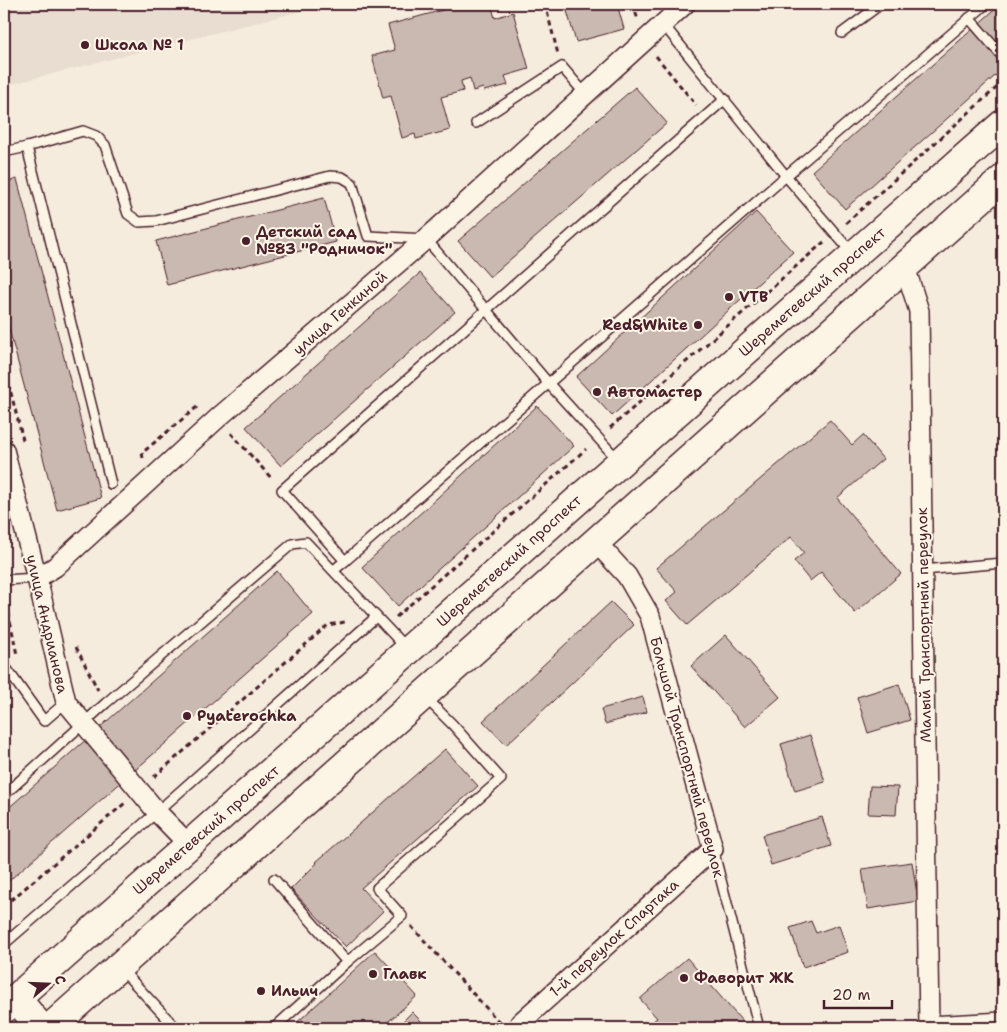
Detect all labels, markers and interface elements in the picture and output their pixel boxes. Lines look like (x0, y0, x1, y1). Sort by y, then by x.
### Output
place label: Школа № 1 (95, 35, 184, 55)
marker: Школа № 1 (79, 39, 91, 51)
place label: Детский сад №83 "Родничок" (256, 222, 393, 259)
street label: Шереметевский проспект (734, 222, 890, 361)
marker: Детский сад №83 "Родничок" (240, 235, 252, 247)
street label: улица Генкиной (289, 266, 391, 359)
place label: VTB (739, 287, 768, 307)
marker: VTB (723, 291, 735, 303)
place label: Red&White (602, 315, 688, 335)
marker: Red&White (692, 319, 704, 331)
place label: Автомастер (607, 382, 702, 402)
marker: Автомастер (591, 386, 603, 398)
street label: Шереметевский проспект (432, 490, 586, 631)
street label: Малый Транспортный переулок (912, 507, 936, 743)
street label: улица Андрианова (21, 553, 73, 696)
street label: Большой Транспортный переулок (645, 634, 729, 880)
place label: Pyaterochka (197, 706, 297, 726)
marker: Pyaterochka (181, 710, 193, 722)
street label: Шереметевский проспект (128, 760, 284, 899)
street label: 1-й переулок Спартака (545, 874, 683, 1002)
north arrow (22, 960, 72, 1010)
place label: Главк (383, 964, 427, 984)
marker: Главк (367, 968, 379, 980)
place label: Фаворит ЖК (694, 968, 794, 988)
marker: Фаворит ЖК (678, 972, 690, 984)
text: С (50, 973, 70, 987)
scale bar (824, 977, 892, 1009)
place label: Ильич (271, 981, 318, 1001)
marker: Ильич (255, 985, 267, 997)
text: 20 m (832, 985, 871, 1005)

